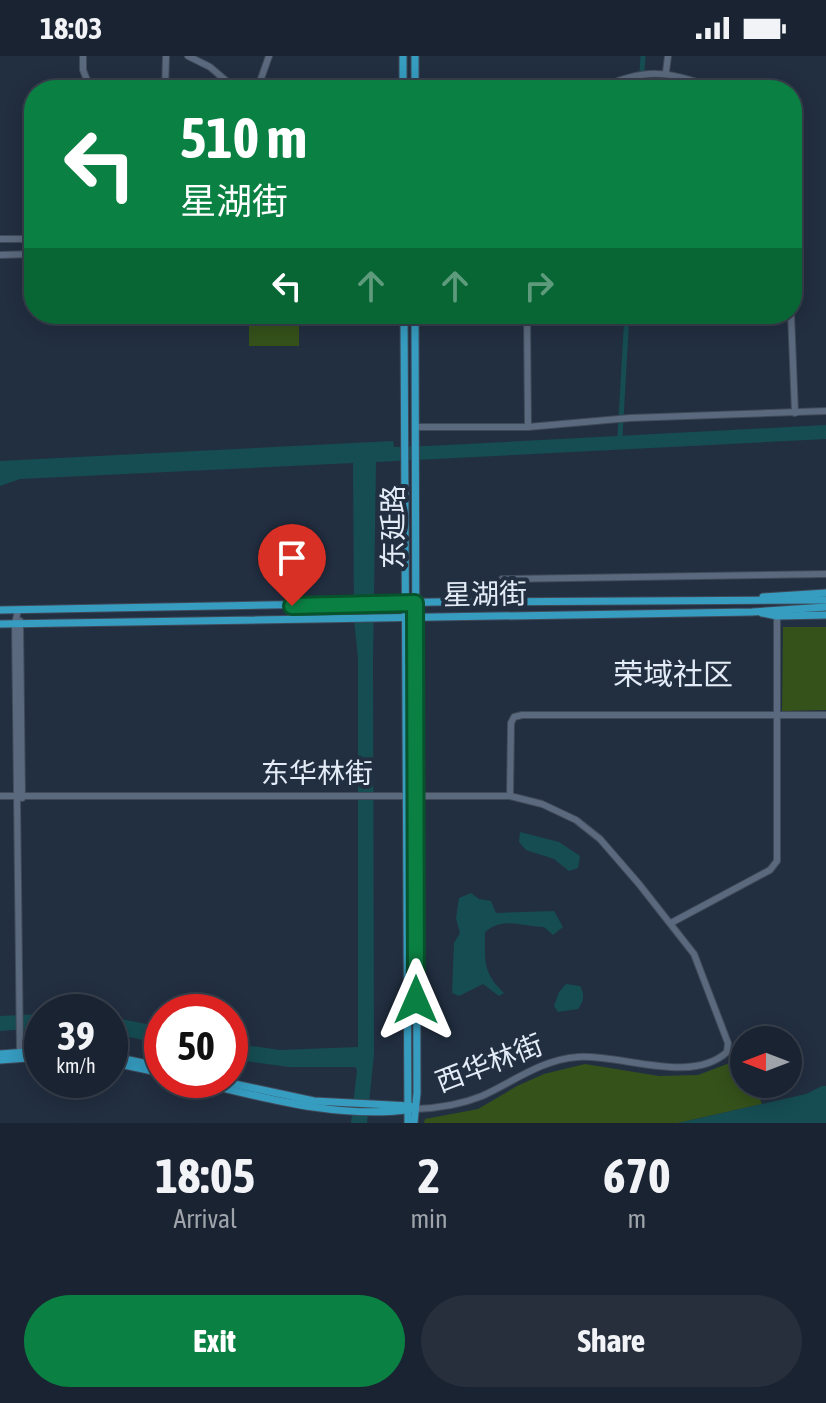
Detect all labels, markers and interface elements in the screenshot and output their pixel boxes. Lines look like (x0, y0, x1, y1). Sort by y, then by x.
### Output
text: 18:03 (40, 11, 102, 45)
text: 510 m (180, 106, 307, 170)
icon: left (48, 112, 152, 216)
text: 星湖街 (180, 180, 288, 222)
icon: left (265, 264, 309, 308)
icon: ahead (349, 264, 393, 308)
icon: ahead (433, 264, 477, 308)
icon: right (517, 264, 561, 308)
street label: 东延路 (377, 485, 409, 569)
pin (258, 524, 326, 606)
icon: arrive (270, 536, 314, 580)
street label: 星湖街 (443, 577, 527, 611)
district label: 荣域社区 (613, 657, 733, 691)
street label: 东华林街 (261, 757, 373, 789)
position arrow (374, 958, 458, 1042)
speed limit sign: 50 (144, 994, 248, 1098)
text: 39 (57, 1013, 95, 1058)
north arrow (730, 1026, 802, 1098)
map controls (730, 1026, 802, 1098)
street label: 西华林街 (431, 1028, 547, 1098)
text: km/h (56, 1054, 96, 1077)
text: 18:05 (155, 1148, 255, 1203)
text: 2 (418, 1148, 440, 1203)
text: 670 (603, 1148, 671, 1203)
text: Arrival (173, 1204, 237, 1234)
text: min (410, 1204, 448, 1234)
text: m (627, 1204, 646, 1234)
button: Exit (24, 1295, 405, 1387)
button: Share (421, 1295, 802, 1387)

